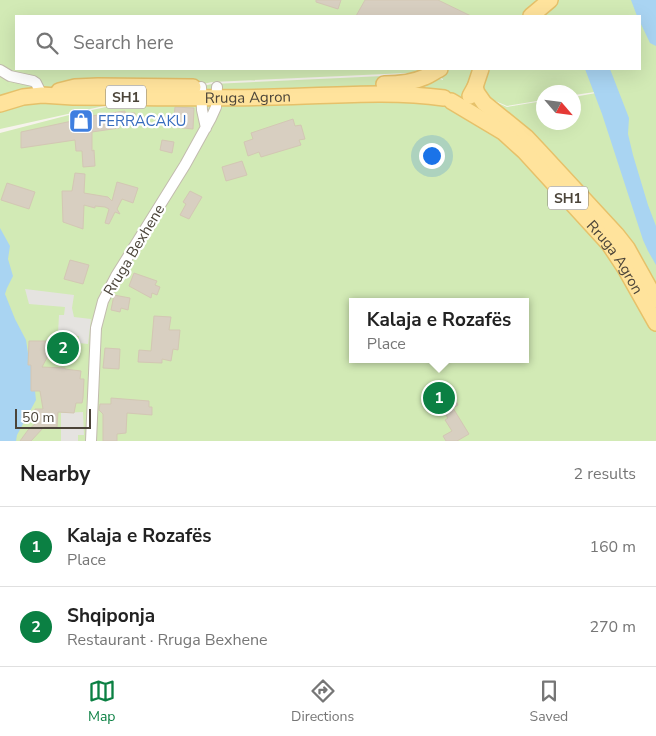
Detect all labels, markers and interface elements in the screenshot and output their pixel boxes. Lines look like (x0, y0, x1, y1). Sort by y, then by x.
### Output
search box (15, 15, 641, 70)
icon: search (33, 29, 61, 57)
text: Search here (73, 30, 174, 56)
road number: SH1 (106, 85, 146, 108)
north arrow (536, 85, 581, 130)
street label: Rruga Agron (205, 87, 291, 108)
shop icon: FERRACAKU (68, 108, 94, 134)
place label: FERRACAKU (98, 111, 187, 131)
your location (419, 143, 445, 169)
road number: SH1 (548, 187, 588, 210)
street label: Rruga Bexhene (99, 201, 169, 299)
street label: Rruga Agron (582, 216, 648, 298)
popup (349, 298, 529, 363)
text: Kalaja e Rozafës (367, 307, 511, 333)
pin: 2 (47, 329, 79, 367)
text: Place (367, 333, 406, 355)
pin: 1 (423, 379, 455, 417)
scale bar (15, 406, 91, 429)
text: 50 m (22, 408, 54, 427)
text: Nearby (20, 460, 90, 488)
text: 2 results (574, 463, 636, 485)
text: Kalaja e Rozafës (67, 523, 211, 549)
text: 1 (31, 536, 41, 558)
text: 160 m (589, 536, 636, 558)
text: Place (67, 549, 106, 571)
text: Shqiponja (67, 603, 155, 629)
text: 2 (31, 616, 41, 638)
text: 270 m (589, 616, 636, 638)
text: Restaurant · Rruga Bexhene (67, 629, 268, 651)
tab: Map (88, 677, 116, 726)
tab: Directions (291, 677, 354, 726)
tab: Saved (530, 677, 568, 726)

